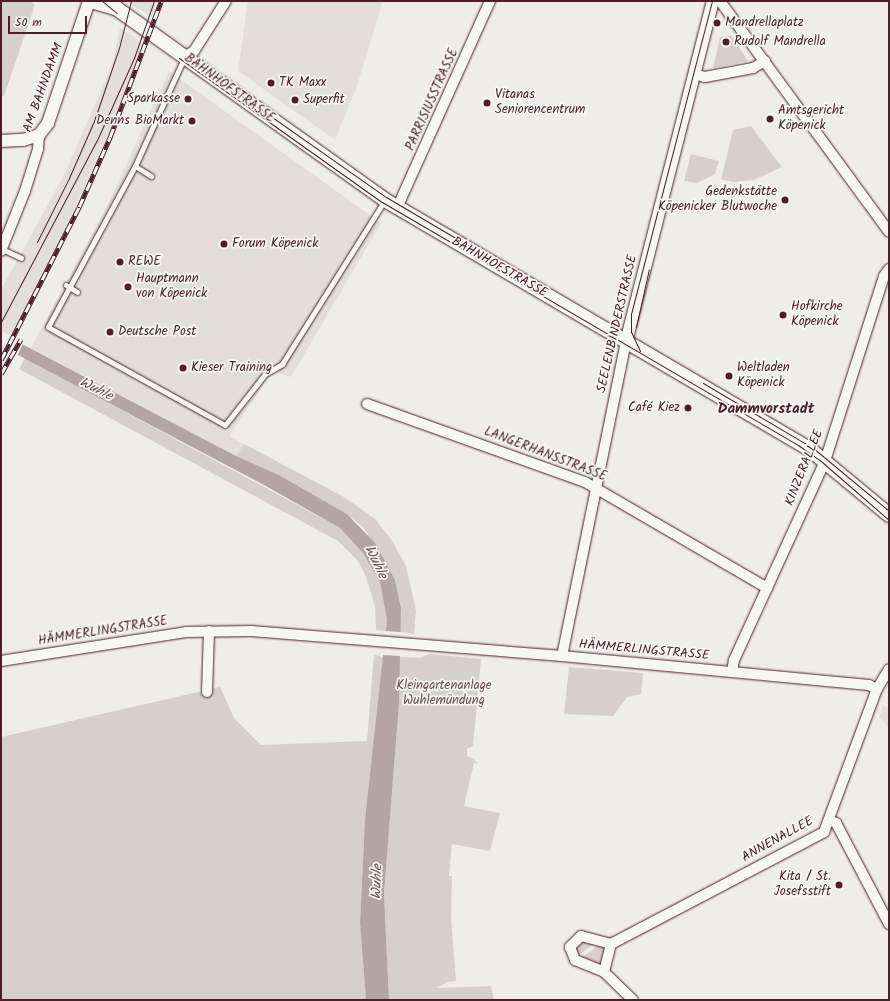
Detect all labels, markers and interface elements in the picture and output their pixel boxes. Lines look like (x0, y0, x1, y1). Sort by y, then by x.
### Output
scale bar (10, 8, 89, 34)
text: 50 m (15, 13, 42, 32)
place label: Mandrellaplatz (725, 15, 804, 31)
marker: Mandrellaplatz (712, 18, 722, 28)
place label: Rudolf Mandrella (734, 34, 826, 50)
marker: Rudolf Mandrella (721, 37, 731, 47)
street label: AM BAHNDAMM (21, 41, 67, 135)
street label: PARRISIUSSTRASSE (403, 46, 463, 154)
street label: BAHNHOFSTRASSE (181, 51, 277, 127)
place label: TK Maxx (279, 75, 326, 91)
marker: TK Maxx (266, 78, 276, 88)
place label: Vitanas Seniorencentrum (495, 88, 585, 119)
place label: Sparkasse (127, 91, 180, 107)
place label: Superfit (303, 92, 344, 108)
marker: Sparkasse (183, 94, 193, 104)
marker: Superfit (290, 95, 300, 105)
marker: Vitanas Seniorencentrum (482, 98, 492, 108)
place label: Amtsgericht Köpenick (778, 104, 844, 135)
place label: Denns BioMarkt (96, 113, 184, 129)
marker: Amtsgericht Köpenick (765, 114, 775, 124)
marker: Denns BioMarkt (187, 116, 197, 126)
place label: Gedenkstätte Köpenicker Blutwoche (658, 185, 777, 216)
marker: Gedenkstätte Köpenicker Blutwoche (780, 195, 790, 205)
street label: BAHNHOFSTRASSE (448, 234, 550, 302)
place label: Forum Köpenick (232, 236, 318, 252)
marker: Forum Köpenick (219, 239, 229, 249)
place label: REWE (128, 254, 161, 270)
street label: SEELENBINDERSTRASSE (595, 254, 641, 394)
marker: REWE (115, 257, 125, 267)
place label: Hauptmann von Köpenick (136, 272, 207, 303)
marker: Hauptmann von Köpenick (123, 282, 133, 292)
place label: Hofkirche Köpenick (791, 300, 843, 331)
marker: Hofkirche Köpenick (778, 310, 788, 320)
place label: Deutsche Post (118, 324, 196, 340)
marker: Deutsche Post (105, 327, 115, 337)
place label: Kieser Training (191, 360, 272, 376)
place label: Weltladen Köpenick (737, 361, 790, 392)
marker: Kieser Training (178, 363, 188, 373)
marker: Weltladen Köpenick (724, 371, 734, 381)
water label: Wuhle (77, 374, 115, 404)
place label: Café Kiez (628, 400, 680, 416)
district label: Dammvorstadt (717, 401, 815, 419)
marker: Café Kiez (683, 403, 693, 413)
street label: LANGERHANSSTRASSE (482, 424, 608, 486)
street label: KINZERALLEE (783, 427, 827, 509)
water label: Wuhle (361, 543, 391, 581)
street label: HÄMMERLINGSTRASSE (37, 614, 169, 650)
street label: HÄMMERLINGSTRASSE (578, 638, 710, 664)
park label: Kleingartenanlage Wuhlemündung (396, 679, 492, 710)
street label: ANNENALLEE (740, 814, 816, 866)
water label: Wuhle (368, 864, 386, 900)
place label: Kita / St. Josefsstift (774, 870, 831, 901)
marker: Kita / St. Josefsstift (834, 880, 844, 890)

